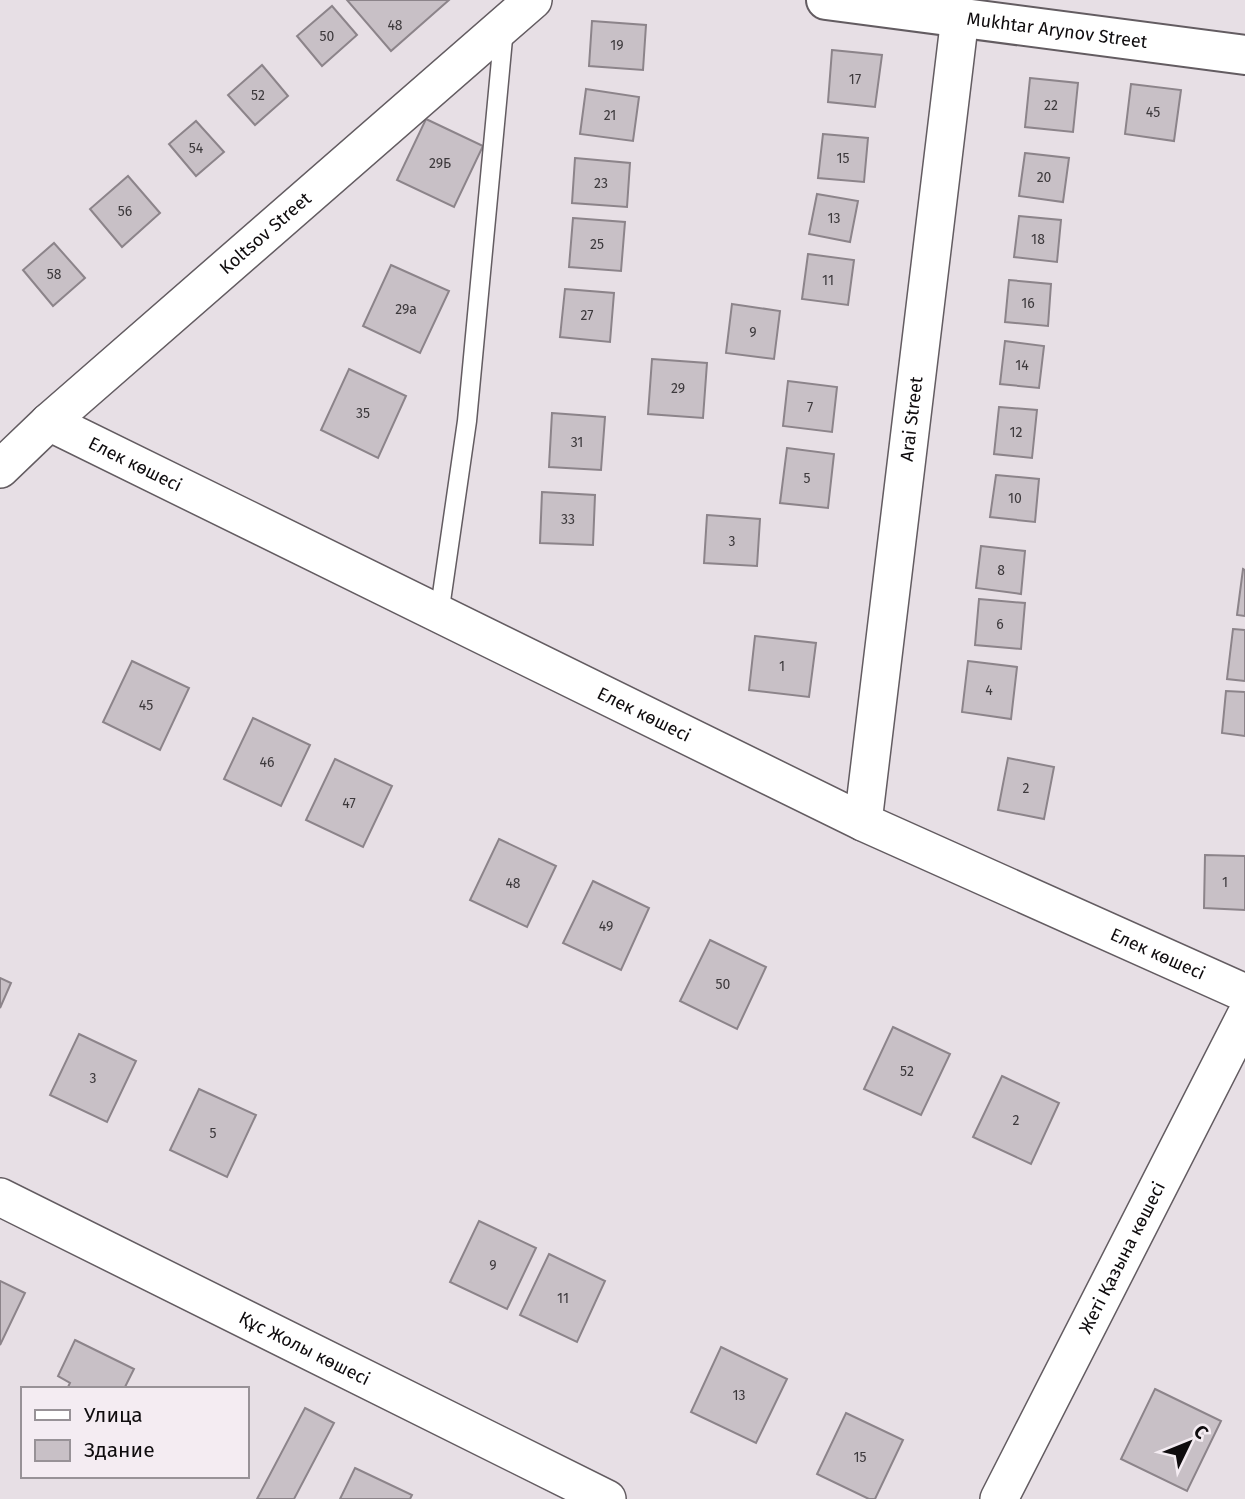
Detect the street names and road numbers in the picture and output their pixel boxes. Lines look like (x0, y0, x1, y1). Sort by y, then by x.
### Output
street label: Mukhtar Arynov Street (965, 8, 1149, 53)
street label: Koltsov Street (215, 187, 316, 279)
street label: Arai Street (896, 375, 928, 463)
street label: Елек көшесі (85, 432, 186, 497)
street label: Елек көшесі (594, 682, 694, 747)
street label: Елек көшесі (1107, 923, 1209, 985)
street label: Жеті Қазына көшесі (1074, 1178, 1170, 1337)
street label: Құс Жолы көшесі (235, 1307, 374, 1390)

